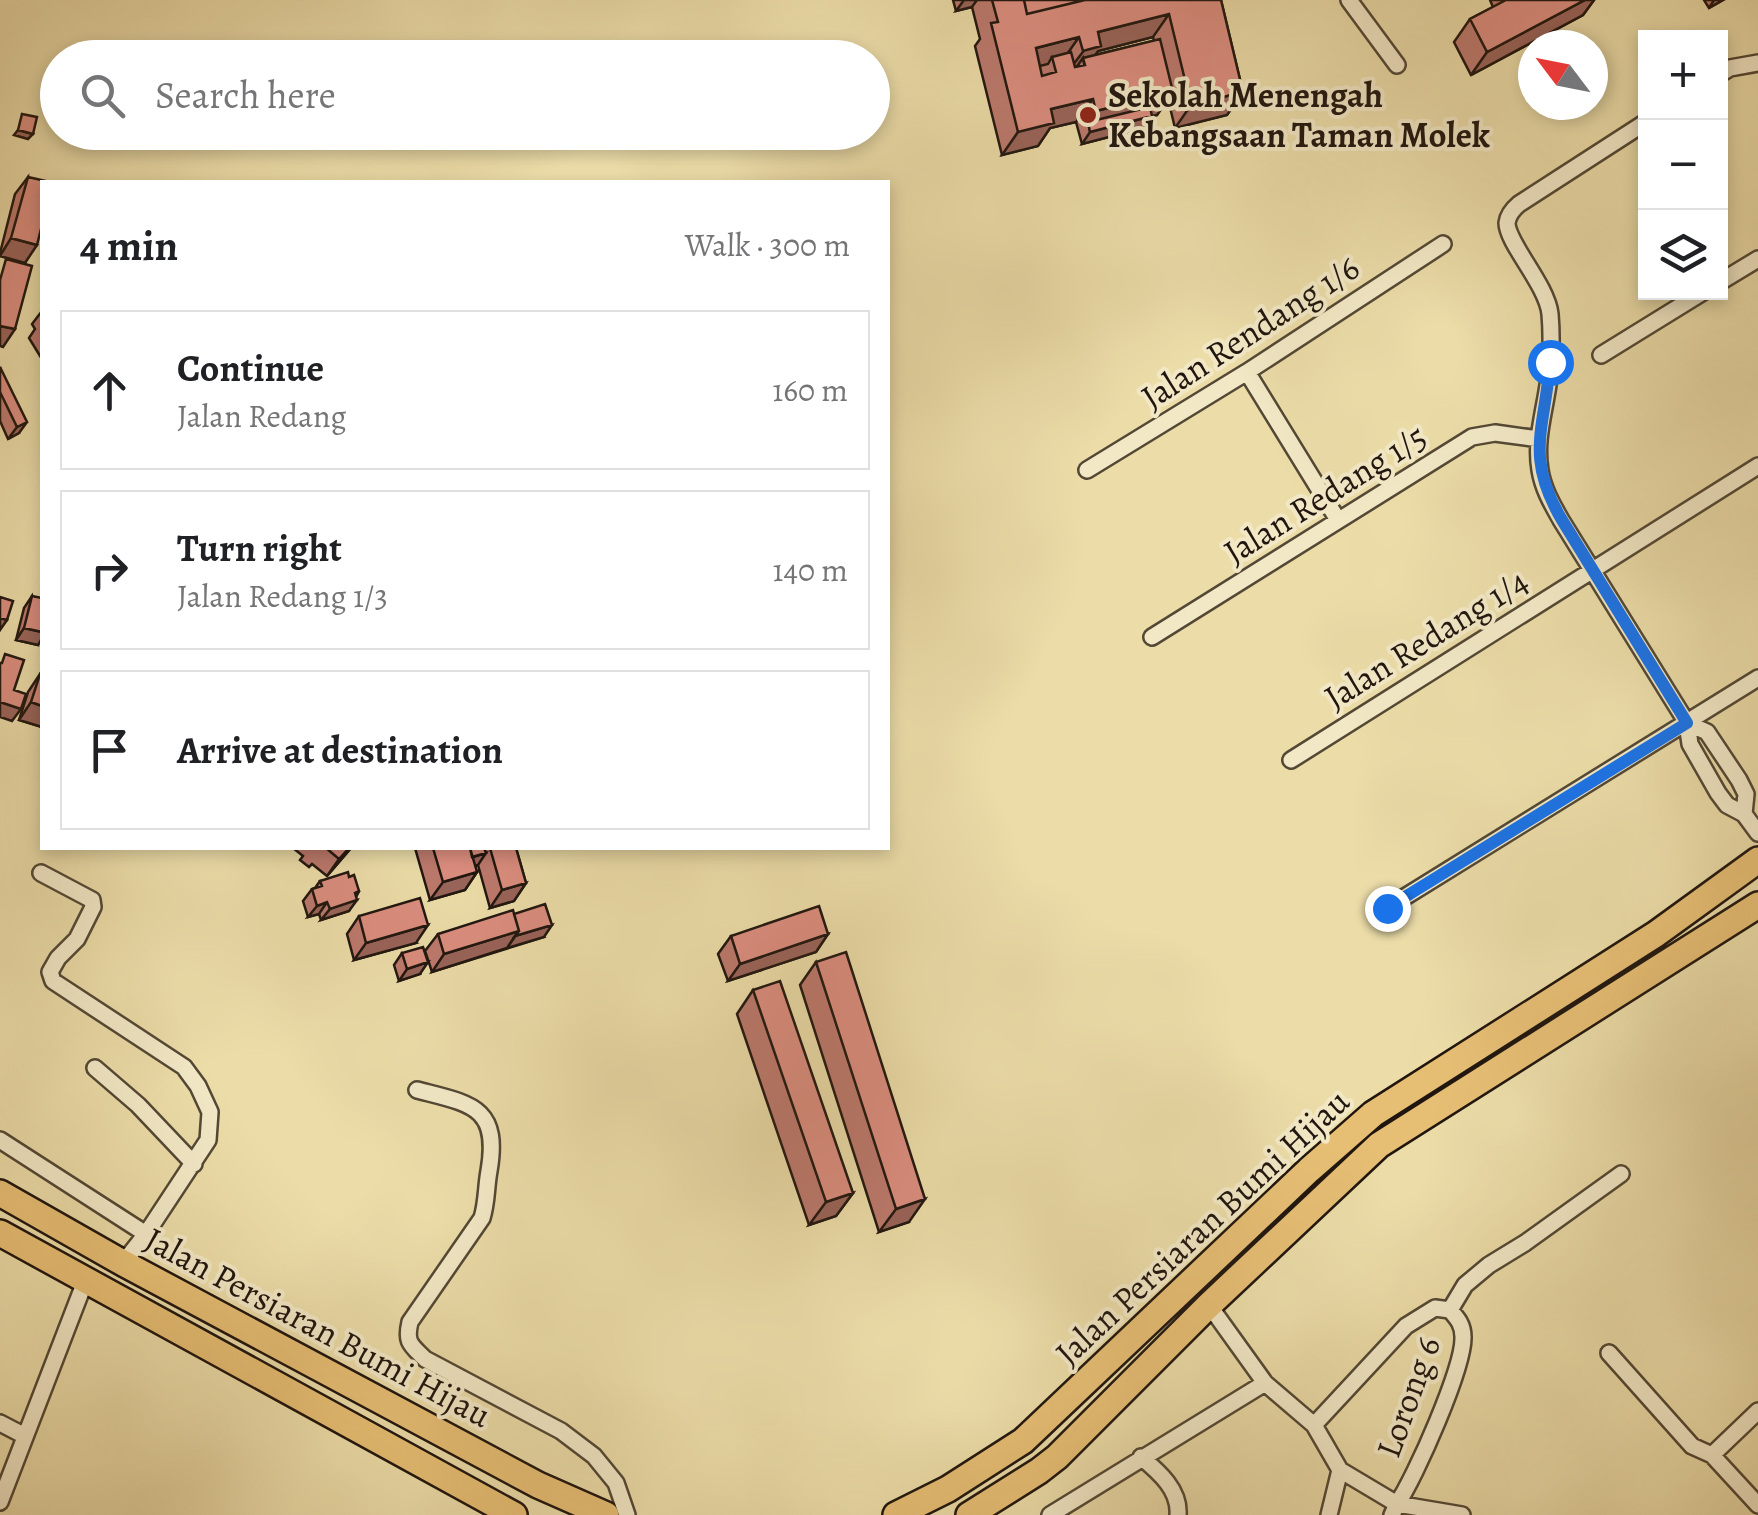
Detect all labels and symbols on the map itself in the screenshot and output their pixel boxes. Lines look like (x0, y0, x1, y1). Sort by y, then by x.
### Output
north arrow (1518, 30, 1608, 120)
place label: Sekolah Menengah Kebangsaan Taman Molek (1108, 71, 1490, 159)
marker: Sekolah Menengah Kebangsaan Taman Molek (1077, 104, 1099, 126)
street label: Jalan Rendang 1/6 (1132, 243, 1368, 421)
route start (1528, 340, 1574, 386)
street label: Jalan Redang 1/5 (1214, 412, 1436, 576)
street label: Jalan Redang 1/4 (1315, 557, 1537, 721)
route end (1365, 886, 1411, 932)
street label: Jalan Persiaran Bumi Hijau (1045, 1078, 1360, 1376)
street label: Jalan Persiaran Bumi Hijau (136, 1215, 500, 1439)
street label: Lorong 6 (1364, 1330, 1452, 1464)

